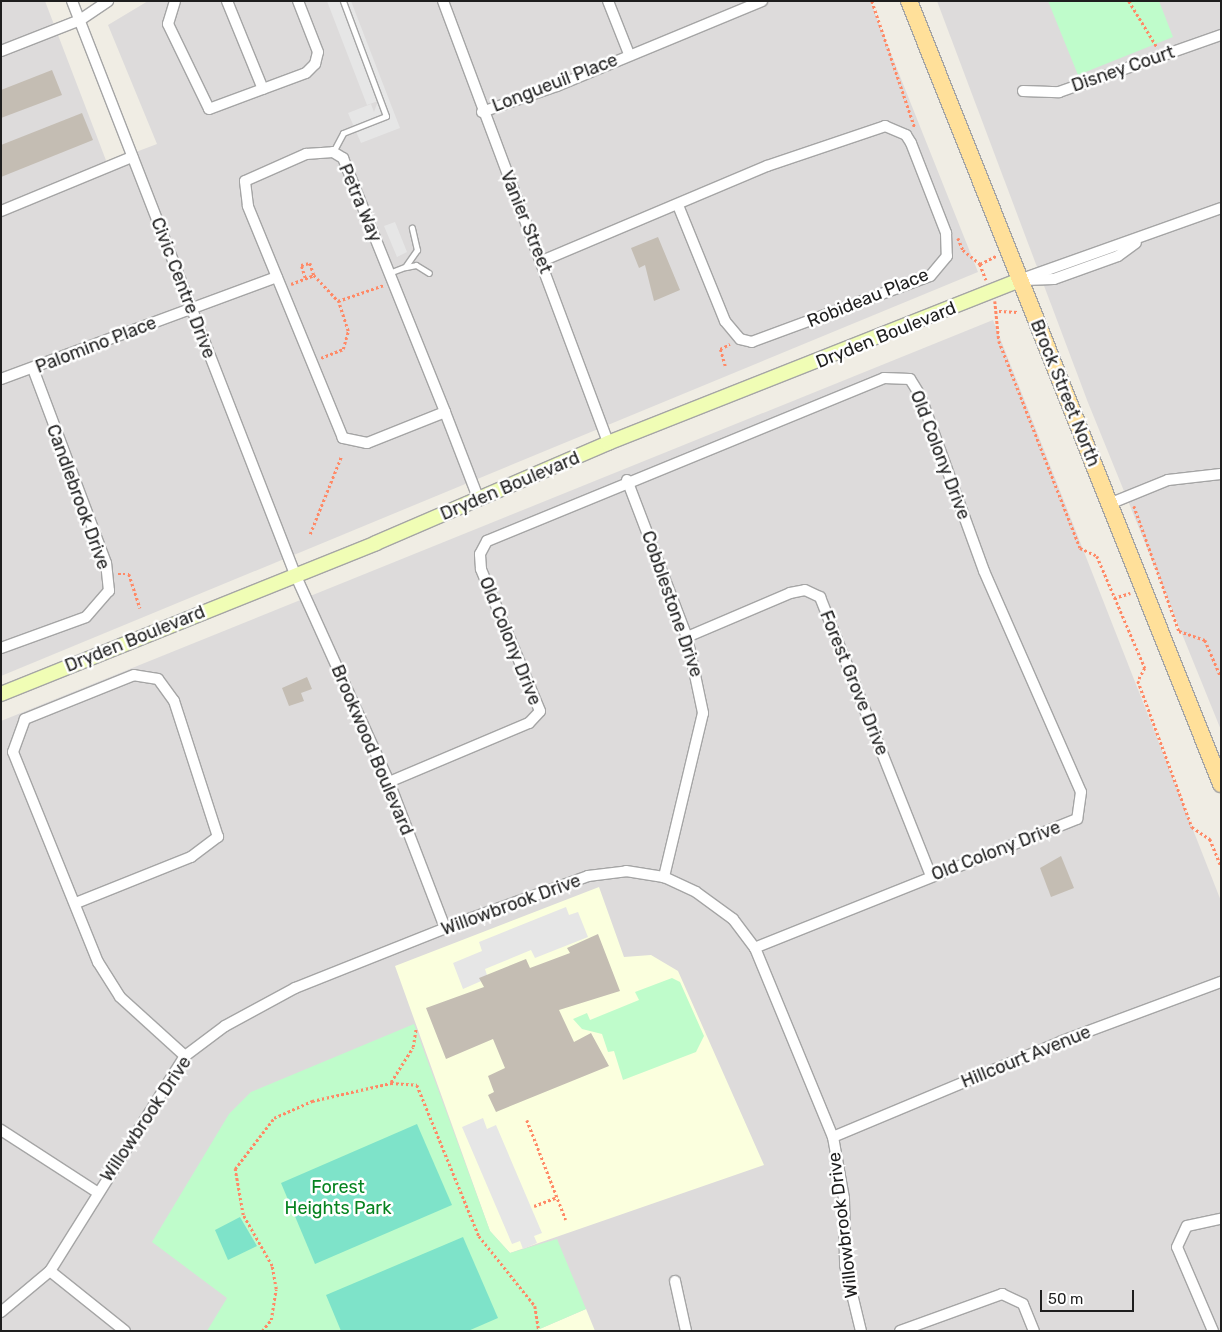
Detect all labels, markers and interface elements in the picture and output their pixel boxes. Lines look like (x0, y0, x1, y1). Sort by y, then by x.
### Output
street label: Disney Court (1068, 41, 1178, 97)
street label: Longueuil Place (489, 49, 621, 117)
street label: Petra Way (334, 160, 386, 246)
street label: Vanier Street (496, 167, 556, 277)
street label: Civic Centre Drive (146, 214, 220, 362)
street label: Robideau Place (804, 264, 932, 332)
street label: Dryden Boulevard (813, 297, 959, 373)
street label: Palomino Place (32, 312, 160, 378)
street label: Brock Street North (1026, 316, 1104, 470)
street label: Old Colony Drive (905, 387, 975, 523)
street label: Candlebrook Drive (42, 421, 114, 573)
street label: Dryden Boulevard (437, 447, 583, 525)
street label: Cobblestone Drive (637, 528, 707, 680)
street label: Old Colony Drive (474, 573, 546, 709)
street label: Dryden Boulevard (62, 601, 208, 677)
street label: Forest Grove Drive (815, 607, 893, 759)
street label: Brookwood Boulevard (326, 662, 418, 838)
street label: Old Colony Drive (928, 816, 1064, 886)
street label: Willowbrook Drive (438, 870, 584, 940)
street label: Hillcourt Avenue (958, 1021, 1094, 1093)
street label: Willowbrook Drive (96, 1052, 196, 1186)
street label: Willowbrook Drive (823, 1151, 863, 1299)
park label: Forest Heights Park (285, 1177, 391, 1220)
scale bar (1042, 1280, 1136, 1312)
text: 50 m (1048, 1290, 1083, 1308)

